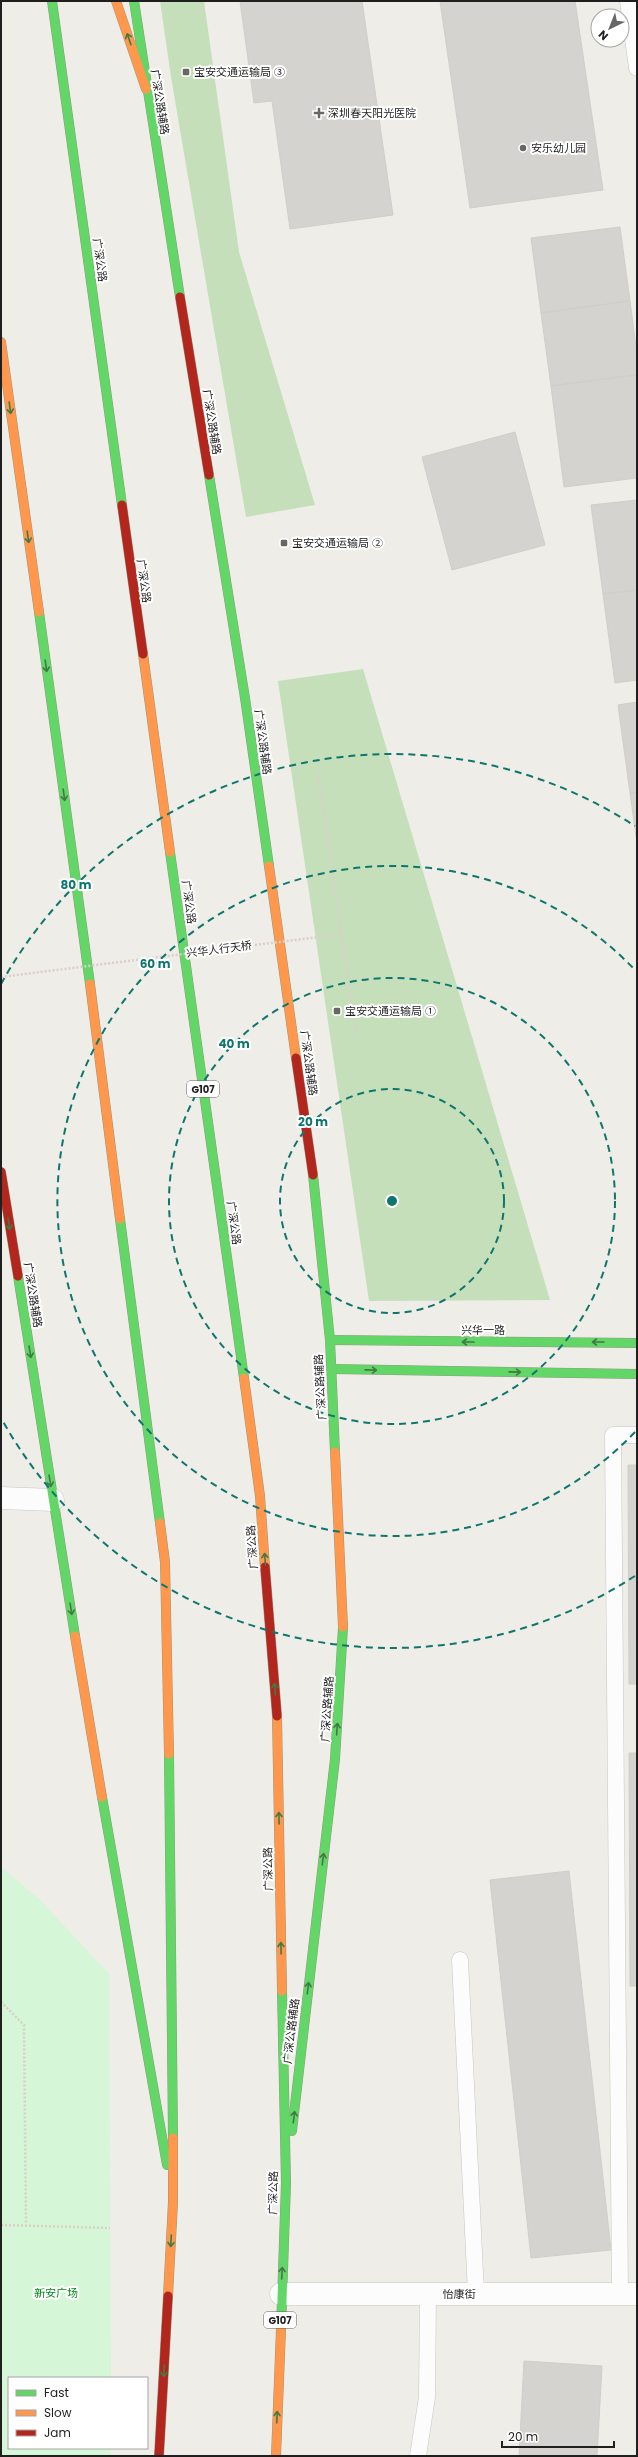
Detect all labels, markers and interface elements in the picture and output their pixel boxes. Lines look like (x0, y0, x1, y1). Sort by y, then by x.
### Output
north arrow (590, 8, 630, 48)
text: N (595, 27, 612, 44)
one-way arrow (124, 33, 132, 45)
place label: 宝安交通运输局 ③ (194, 64, 285, 80)
marker: 宝安交通运输局 ③ (181, 67, 191, 77)
street label: 广深公路辅路 (147, 68, 173, 136)
place label: 深圳春天阳光医院 (328, 105, 416, 121)
marker: 深圳春天阳光医院 (313, 107, 325, 119)
place label: 安乐幼儿园 (531, 140, 586, 156)
marker: 安乐幼儿园 (518, 143, 528, 153)
street label: 广深公路 (89, 237, 111, 283)
street label: 广深公路辅路 (199, 388, 225, 456)
one-way arrow (6, 401, 14, 414)
one-way arrow (24, 530, 32, 543)
place label: 宝安交通运输局 ② (292, 535, 383, 551)
marker: 宝安交通运输局 ② (279, 538, 289, 548)
street label: 广深公路 (133, 558, 155, 604)
one-way arrow (42, 659, 50, 672)
street label: 广深公路辅路 (250, 708, 276, 776)
one-way arrow (60, 788, 68, 801)
text: 80 m (61, 876, 92, 893)
street label: 广深公路 (178, 879, 200, 925)
street label: 兴华人行天桥 (185, 937, 253, 961)
text: 60 m (140, 955, 171, 972)
place label: 宝安交通运输局 ① (345, 1003, 436, 1019)
marker: 宝安交通运输局 ① (332, 1006, 342, 1016)
street label: 广深公路辅路 (296, 1029, 322, 1097)
text: 40 m (218, 1035, 250, 1052)
road number: G107 (187, 1081, 219, 1097)
text: 20 m (298, 1113, 328, 1130)
centre of rings (385, 1194, 399, 1208)
street label: 广深公路 (223, 1200, 245, 1246)
one-way arrow (5, 1217, 13, 1230)
street label: 广深公路辅路 (20, 1261, 46, 1329)
street label: 兴华一路 (461, 1322, 505, 1338)
one-way arrow (462, 1338, 475, 1346)
one-way arrow (592, 1339, 605, 1346)
one-way arrow (26, 1345, 34, 1358)
street label: 广深公路辅路 (310, 1354, 330, 1420)
one-way arrow (364, 1366, 377, 1374)
one-way arrow (508, 1368, 521, 1376)
one-way arrow (46, 1474, 54, 1487)
street label: 广深公路 (242, 1524, 262, 1570)
one-way arrow (261, 1553, 268, 1566)
one-way arrow (67, 1602, 75, 1615)
street label: 广深公路辅路 (317, 1676, 337, 1742)
one-way arrow (271, 1683, 278, 1696)
one-way arrow (334, 1723, 341, 1736)
one-way arrow (275, 1812, 283, 1825)
street label: 广深公路 (260, 1847, 276, 1891)
one-way arrow (320, 1852, 327, 1865)
one-way arrow (277, 1942, 285, 1955)
one-way arrow (305, 1982, 312, 1995)
street label: 广深公路辅路 (279, 1997, 303, 2065)
one-way arrow (290, 2111, 297, 2124)
street label: 广深公路 (265, 2171, 281, 2215)
one-way arrow (168, 2234, 175, 2247)
one-way arrow (278, 2267, 285, 2280)
park label: 新安广场 (34, 2285, 78, 2301)
street label: 怡康街 (443, 2286, 476, 2302)
road number: G107 (264, 2312, 296, 2328)
one-way arrow (160, 2364, 167, 2377)
legend (8, 2377, 148, 2449)
text: Fast (44, 2384, 69, 2401)
text: Slow (44, 2404, 72, 2421)
one-way arrow (273, 2411, 281, 2424)
scale bar (502, 2423, 614, 2449)
text: Jam (44, 2424, 71, 2441)
text: 20 m (508, 2428, 538, 2445)

